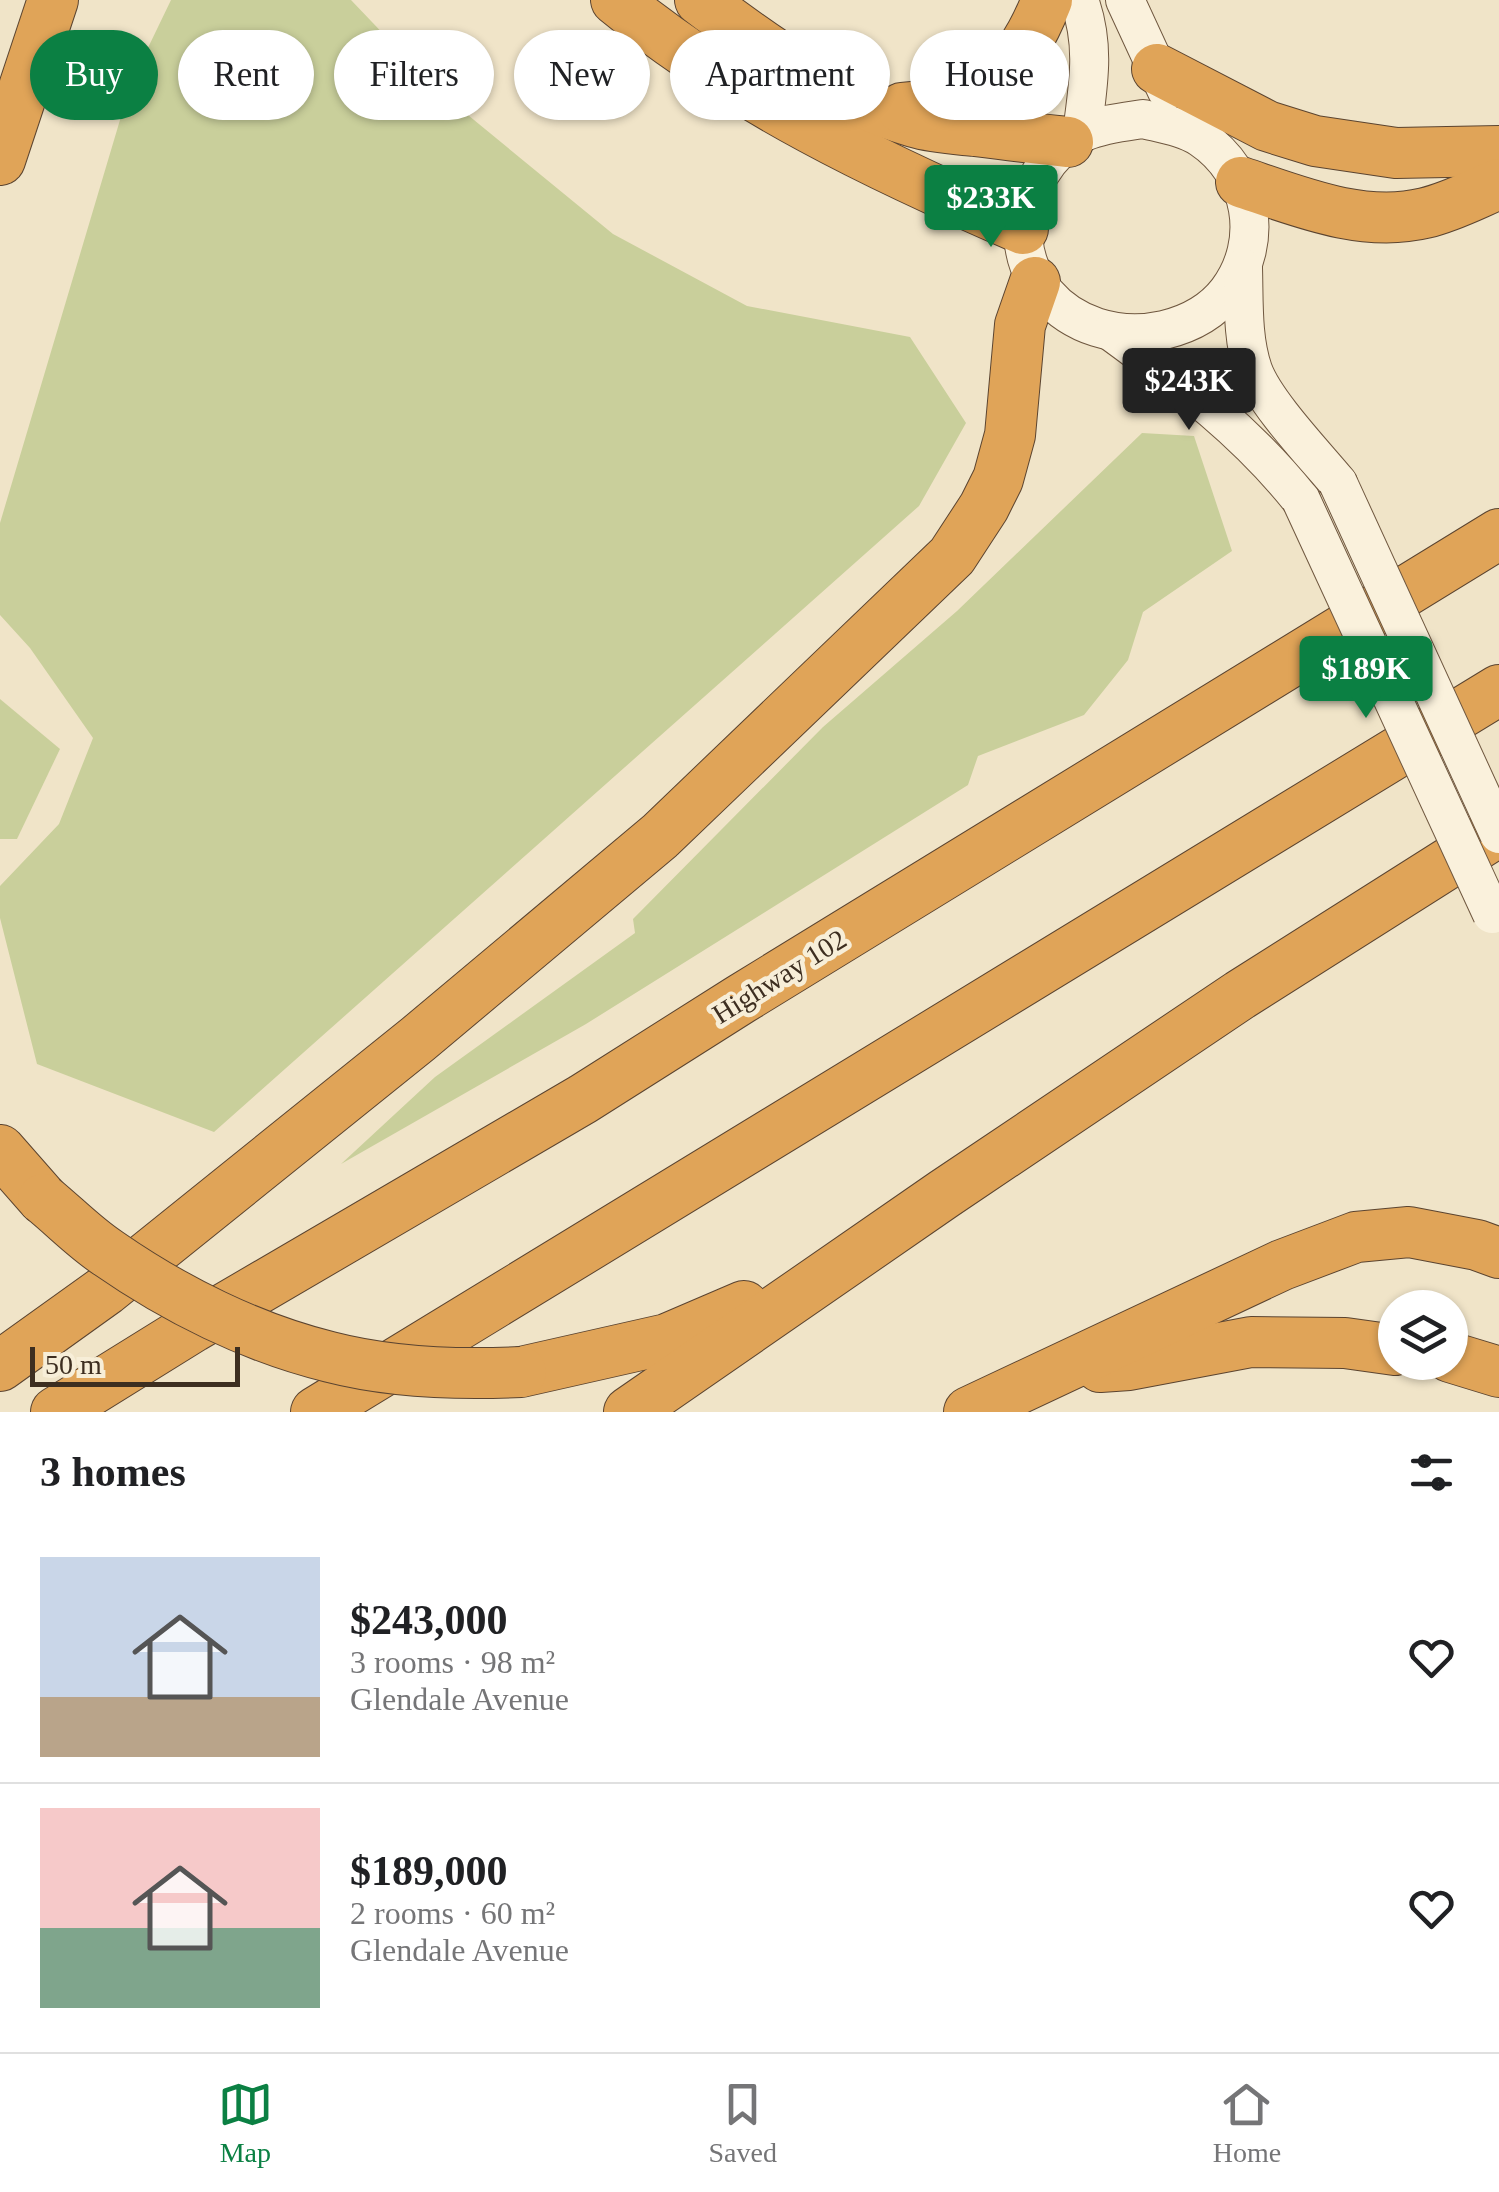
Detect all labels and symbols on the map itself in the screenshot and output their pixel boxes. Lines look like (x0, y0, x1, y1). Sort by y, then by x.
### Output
pin: $233K (921, 165, 1061, 250)
pin: $243K (1119, 348, 1259, 433)
pin: $189K (1296, 636, 1436, 721)
street label: Highway 102 (707, 923, 852, 1030)
scale bar (30, 1342, 240, 1386)

